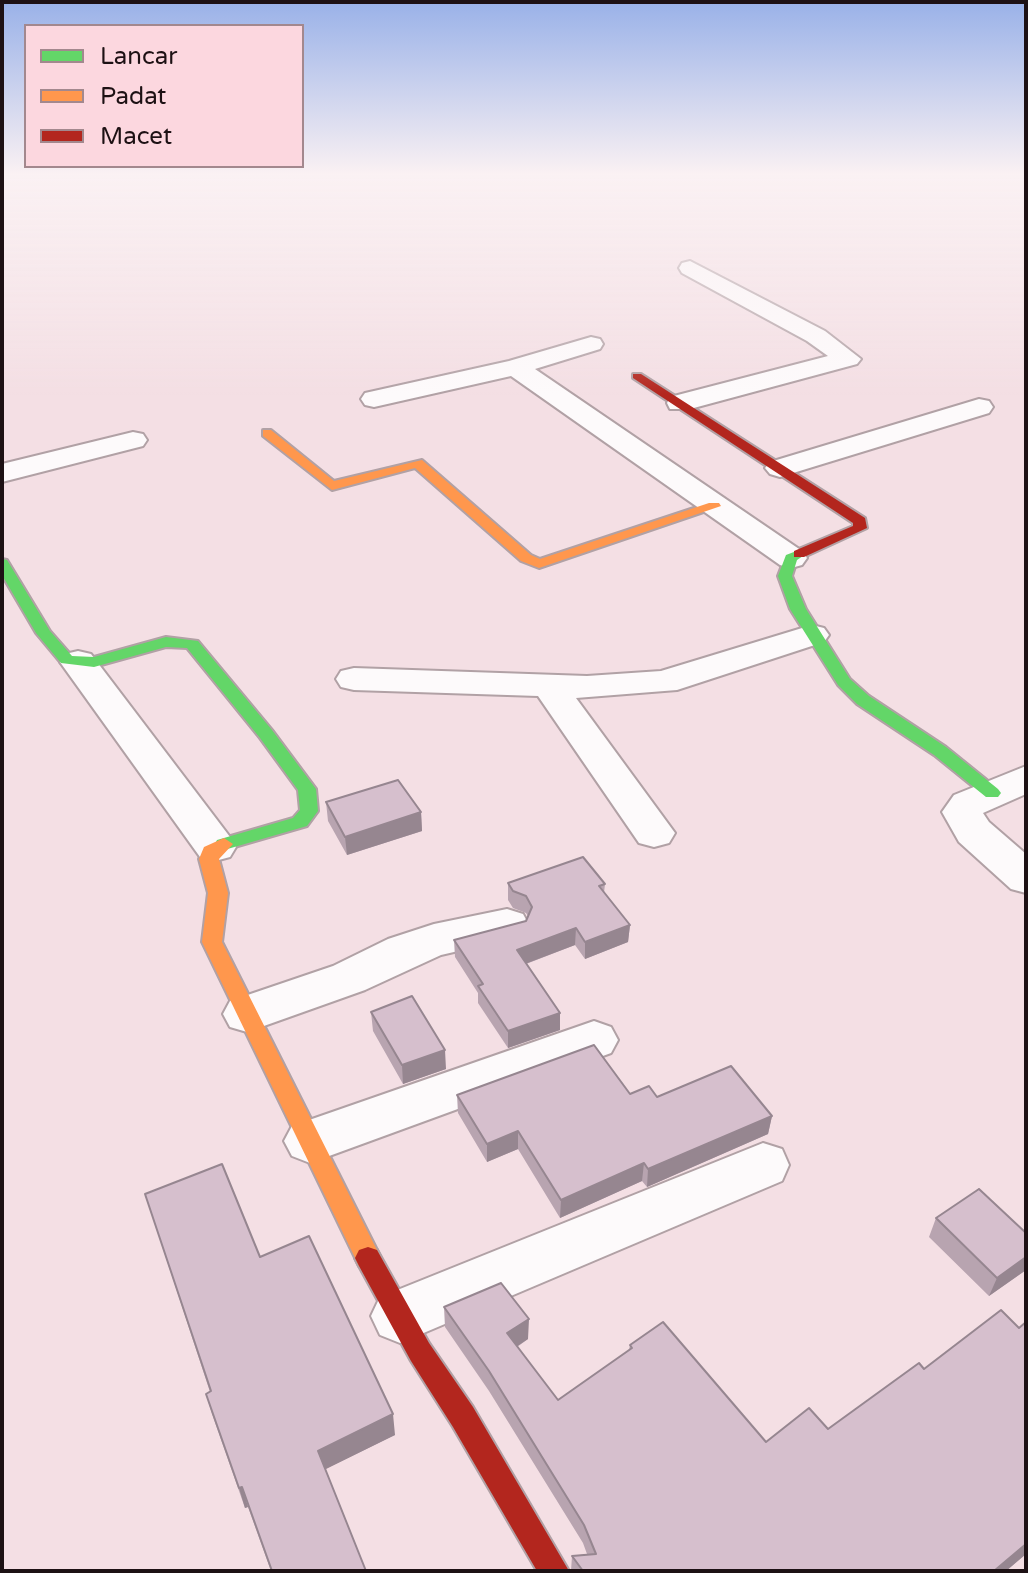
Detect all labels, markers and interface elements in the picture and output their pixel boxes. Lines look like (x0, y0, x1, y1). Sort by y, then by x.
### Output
legend (24, 24, 304, 168)
text: Lancar (100, 42, 177, 71)
text: Padat (100, 82, 167, 111)
text: Macet (100, 122, 172, 151)

